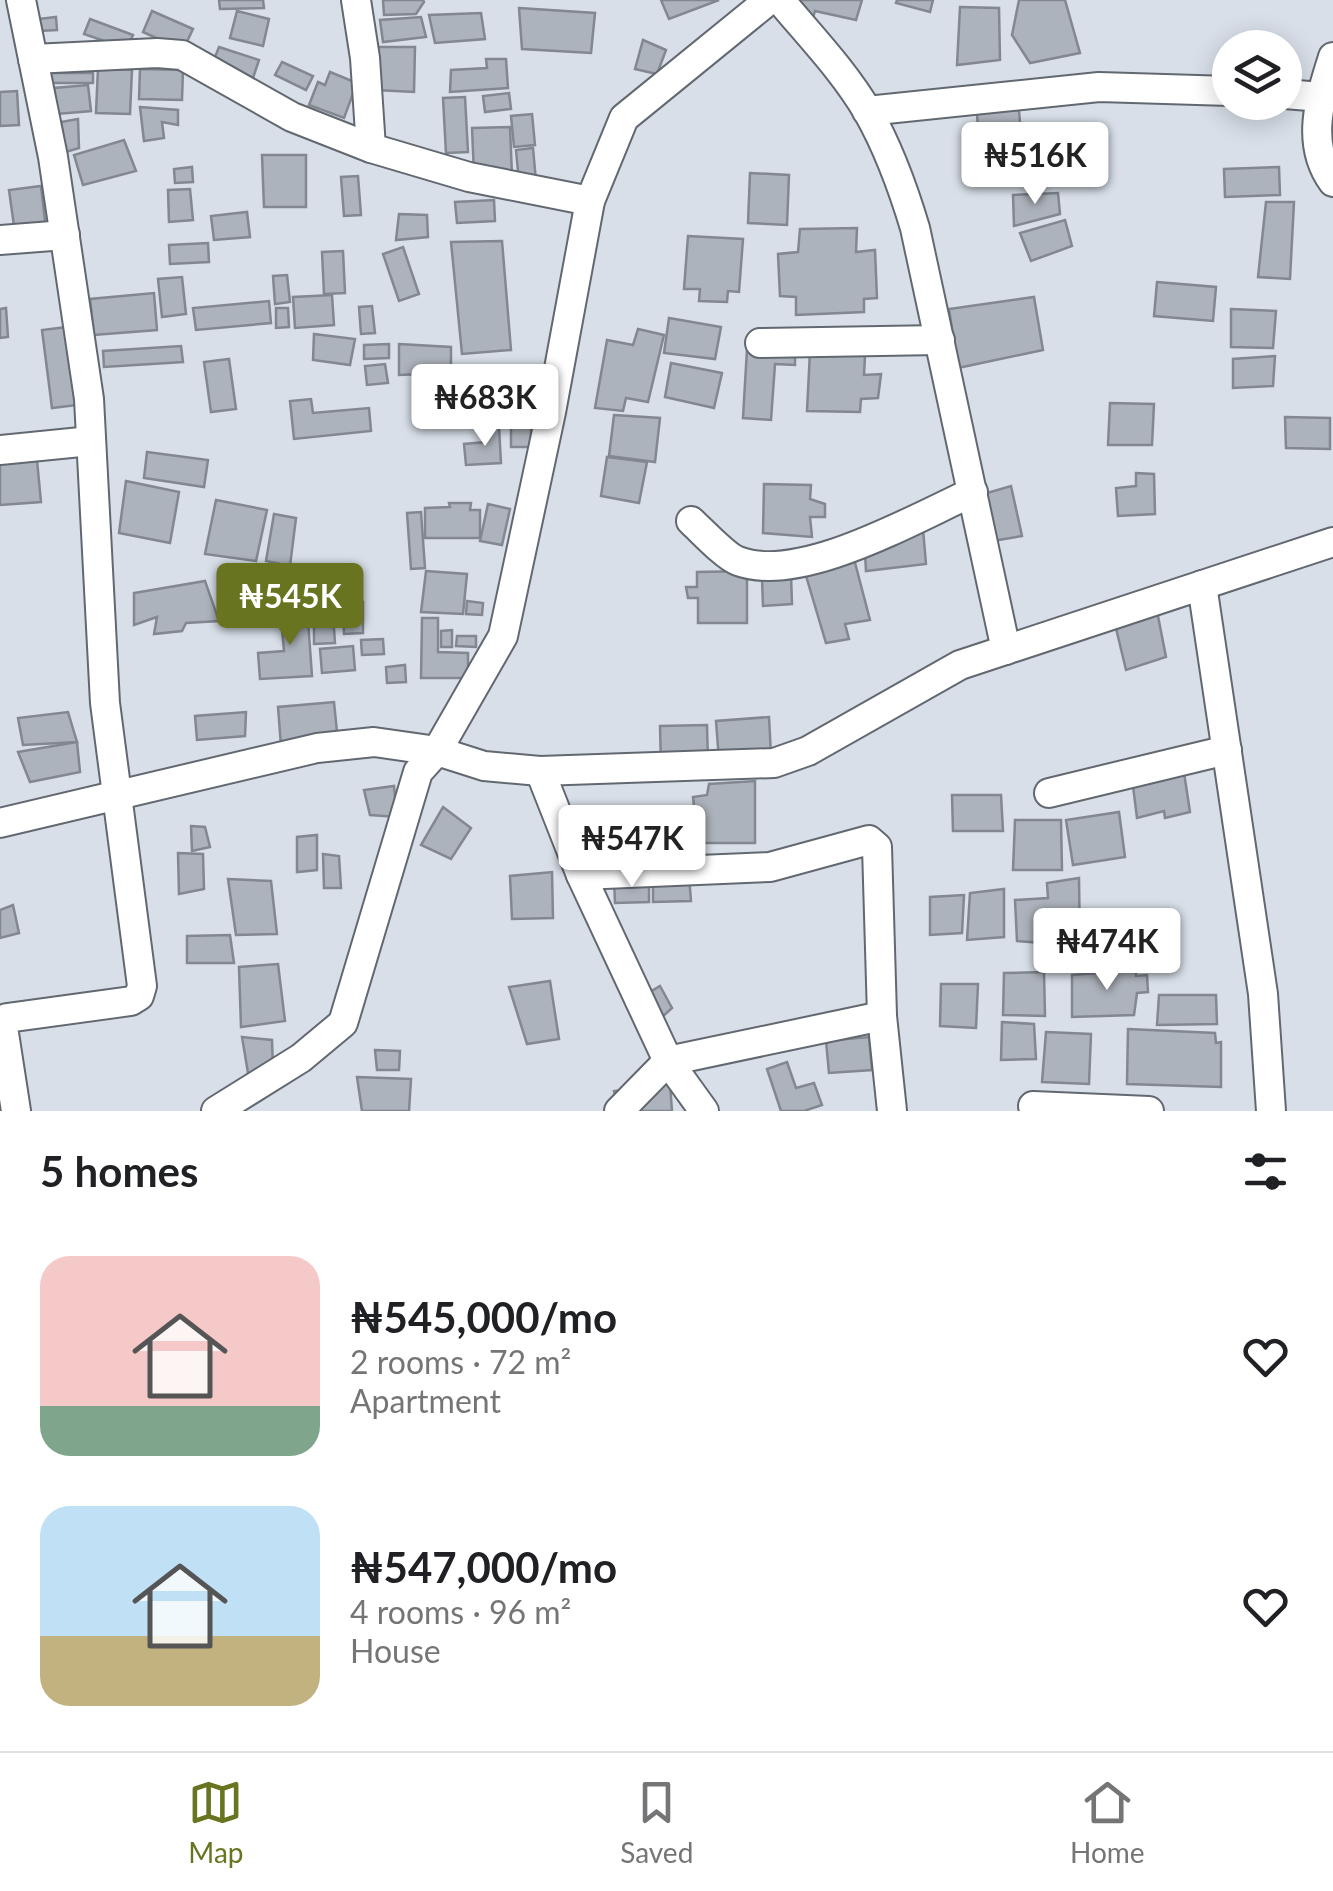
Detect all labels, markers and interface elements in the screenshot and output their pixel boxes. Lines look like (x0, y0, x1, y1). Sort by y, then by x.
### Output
map controls (1212, 30, 1302, 120)
button: layers (1212, 30, 1302, 120)
pin: ₦516K (965, 122, 1105, 207)
text: ₦516K (983, 135, 1087, 174)
pin: ₦683K (415, 364, 555, 449)
text: ₦683K (433, 377, 537, 416)
pin: ₦545K (220, 563, 360, 648)
text: ₦545K (238, 576, 342, 615)
pin: ₦547K (562, 805, 702, 890)
text: ₦547K (580, 818, 684, 857)
pin: ₦474K (1037, 908, 1177, 993)
text: ₦474K (1055, 921, 1159, 960)
icon: filters (1238, 1144, 1293, 1199)
text: 5 homes (40, 1146, 198, 1196)
text: ₦545,000/mo (350, 1292, 617, 1342)
icon: home (120, 1296, 240, 1416)
icon: heart (1238, 1329, 1293, 1384)
text: 2 rooms · 72 m² (350, 1342, 571, 1381)
text: Apartment (350, 1381, 501, 1420)
text: ₦547,000/mo (350, 1542, 617, 1592)
icon: home (120, 1546, 240, 1666)
icon: heart (1238, 1579, 1293, 1634)
text: 4 rooms · 96 m² (350, 1592, 571, 1631)
text: House (350, 1631, 441, 1670)
tab: Map (188, 1775, 244, 1869)
tab: Saved (620, 1775, 693, 1869)
tab: Home (1070, 1775, 1145, 1869)

